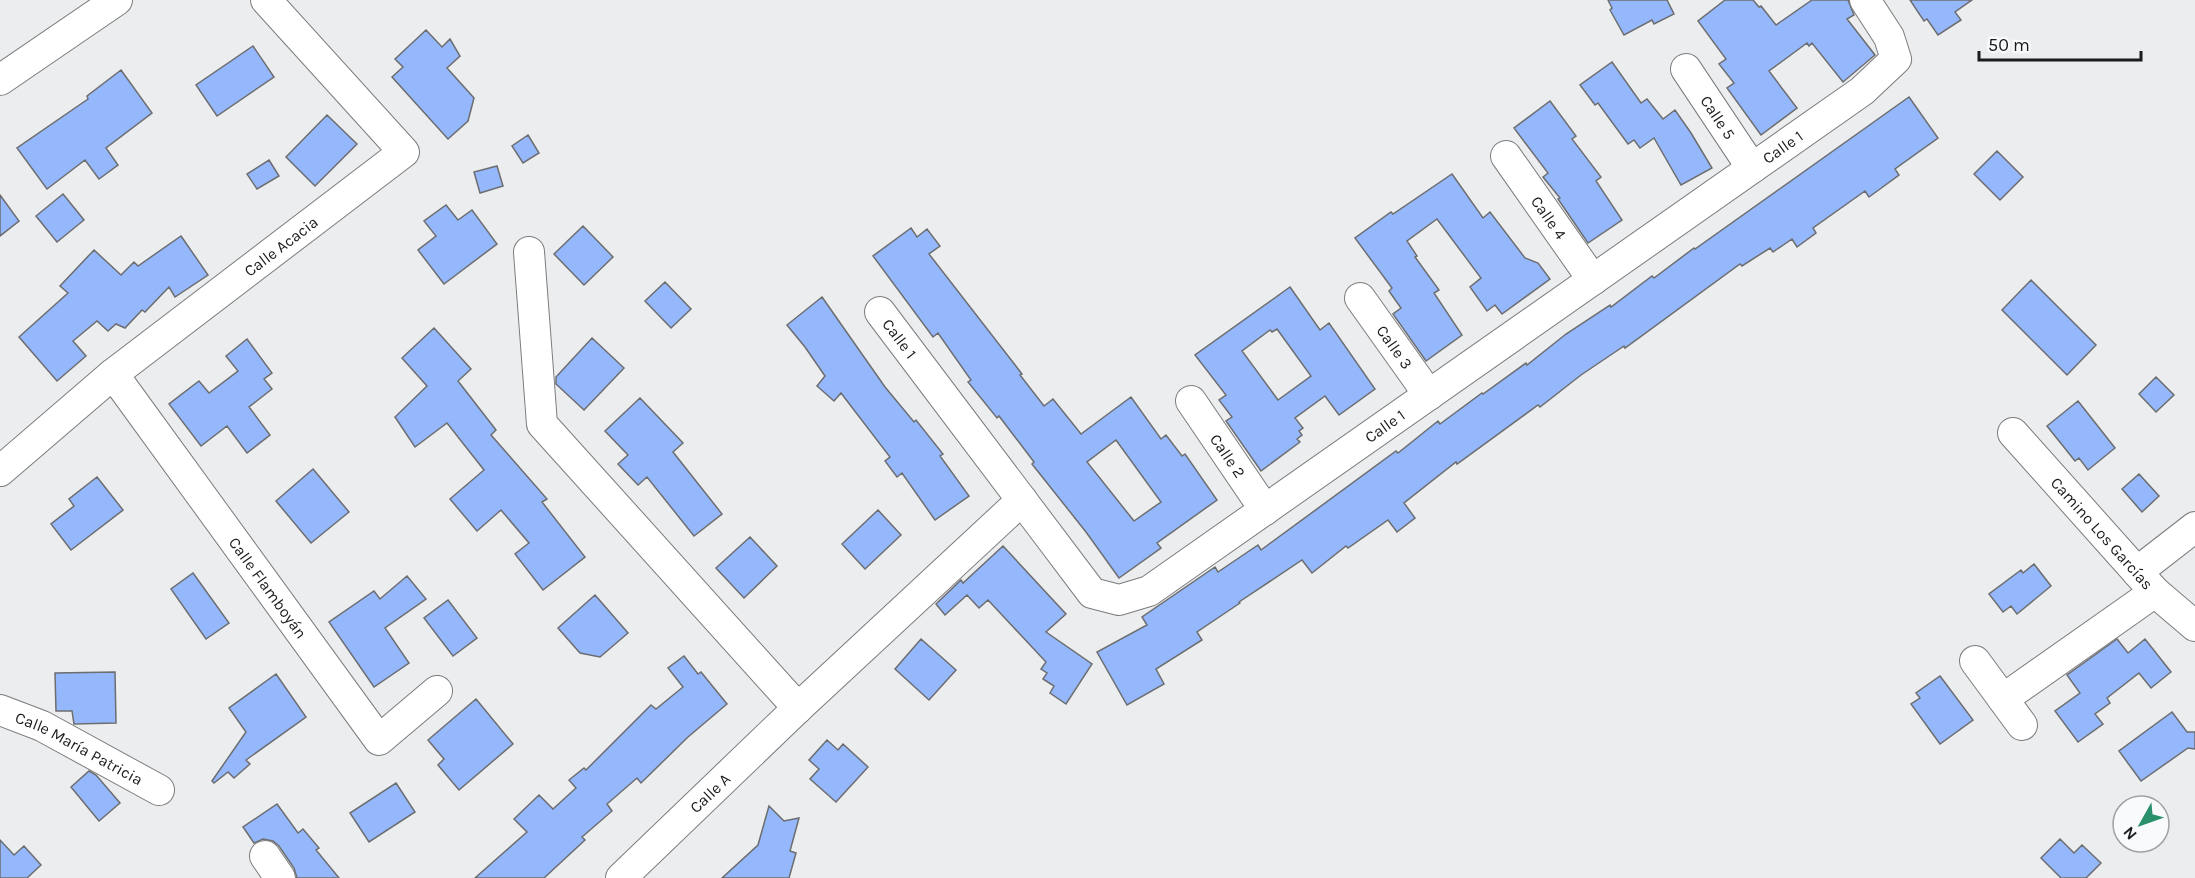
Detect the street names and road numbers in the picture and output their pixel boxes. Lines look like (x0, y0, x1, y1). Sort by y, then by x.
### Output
street label: Calle 5 (1697, 92, 1740, 143)
street label: Calle 1 (1759, 126, 1806, 167)
street label: Calle 4 (1527, 192, 1571, 243)
street label: Calle Acacia (240, 212, 321, 280)
street label: Calle 1 (879, 315, 921, 362)
street label: Calle 3 (1373, 321, 1417, 372)
street label: Calle 1 (1361, 405, 1408, 446)
street label: Calle 2 (1206, 430, 1250, 481)
street label: Camino Los Garcías (2047, 473, 2157, 593)
street label: Calle Flamboyán (225, 533, 311, 642)
street label: Calle María Patricia (13, 707, 146, 789)
street label: Calle A (686, 769, 734, 817)

